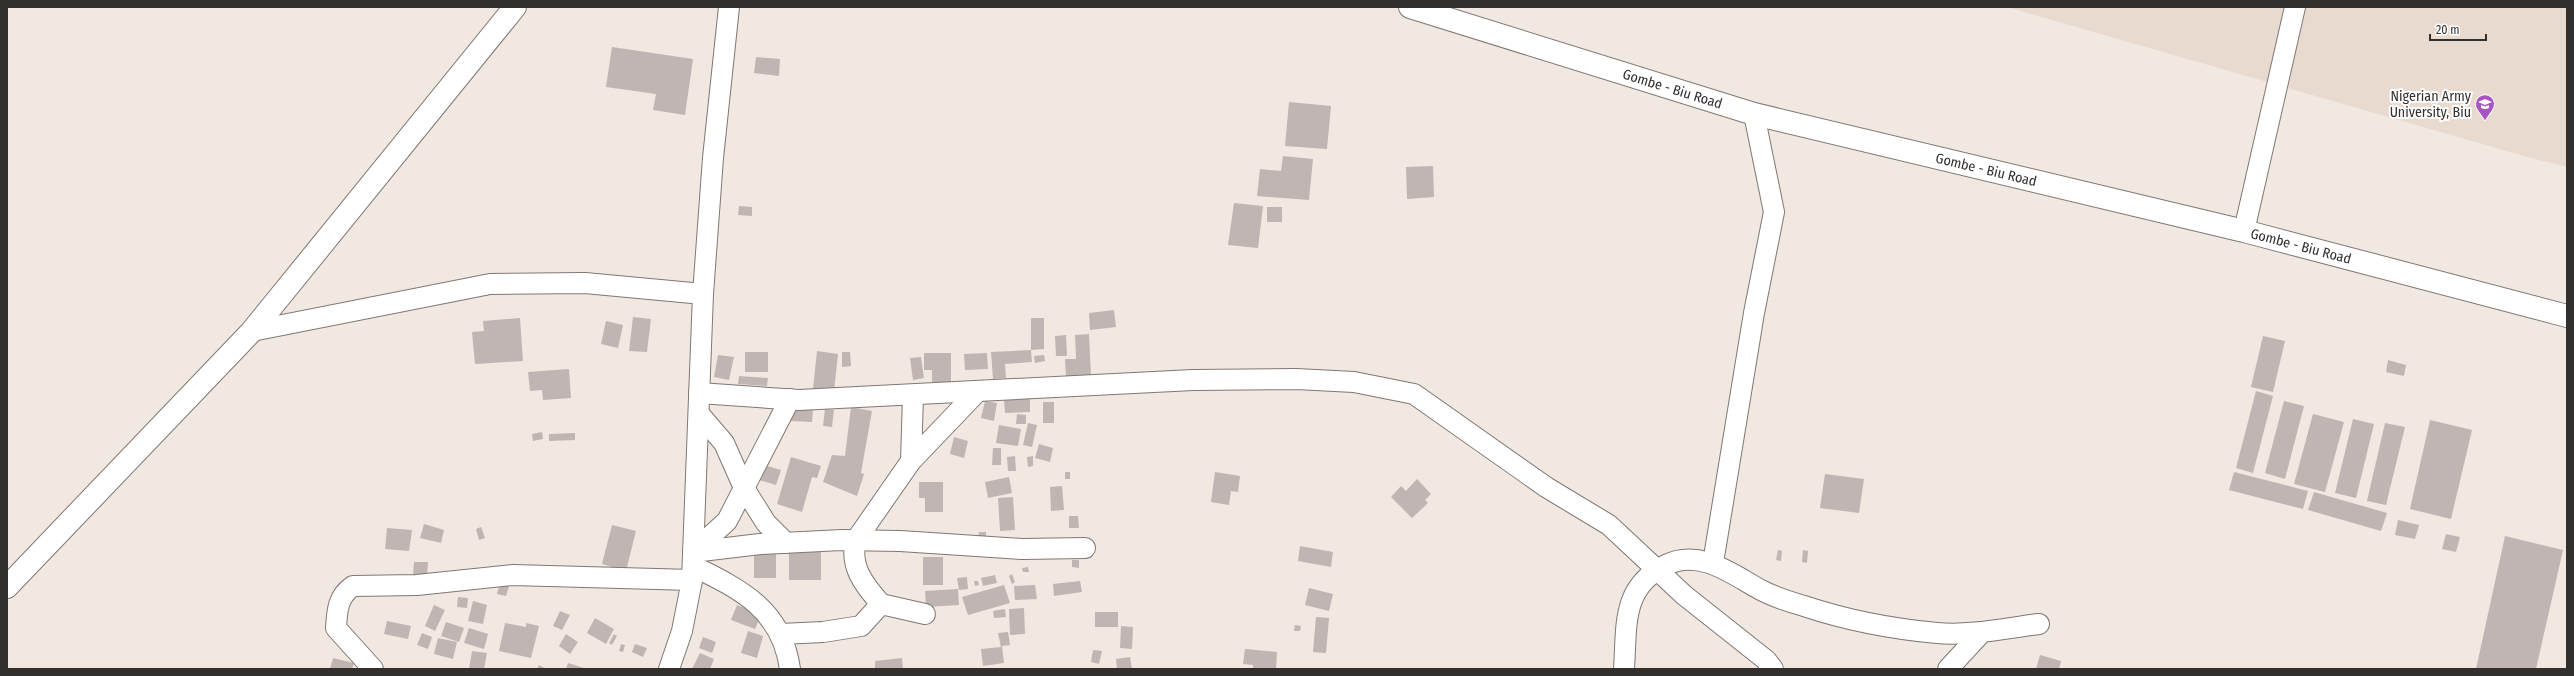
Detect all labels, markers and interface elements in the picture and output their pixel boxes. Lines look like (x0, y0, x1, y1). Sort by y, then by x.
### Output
scale bar (2430, 16, 2486, 42)
text: 20 m (2436, 23, 2460, 37)
street label: Gombe - Biu Road (1621, 65, 1724, 112)
place label: Nigerian Army University, Biu (2390, 88, 2472, 121)
school or university icon: Nigerian Army University, Biu (2474, 93, 2496, 121)
street label: Gombe - Biu Road (1934, 149, 2038, 190)
street label: Gombe - Biu Road (2249, 225, 2353, 267)

